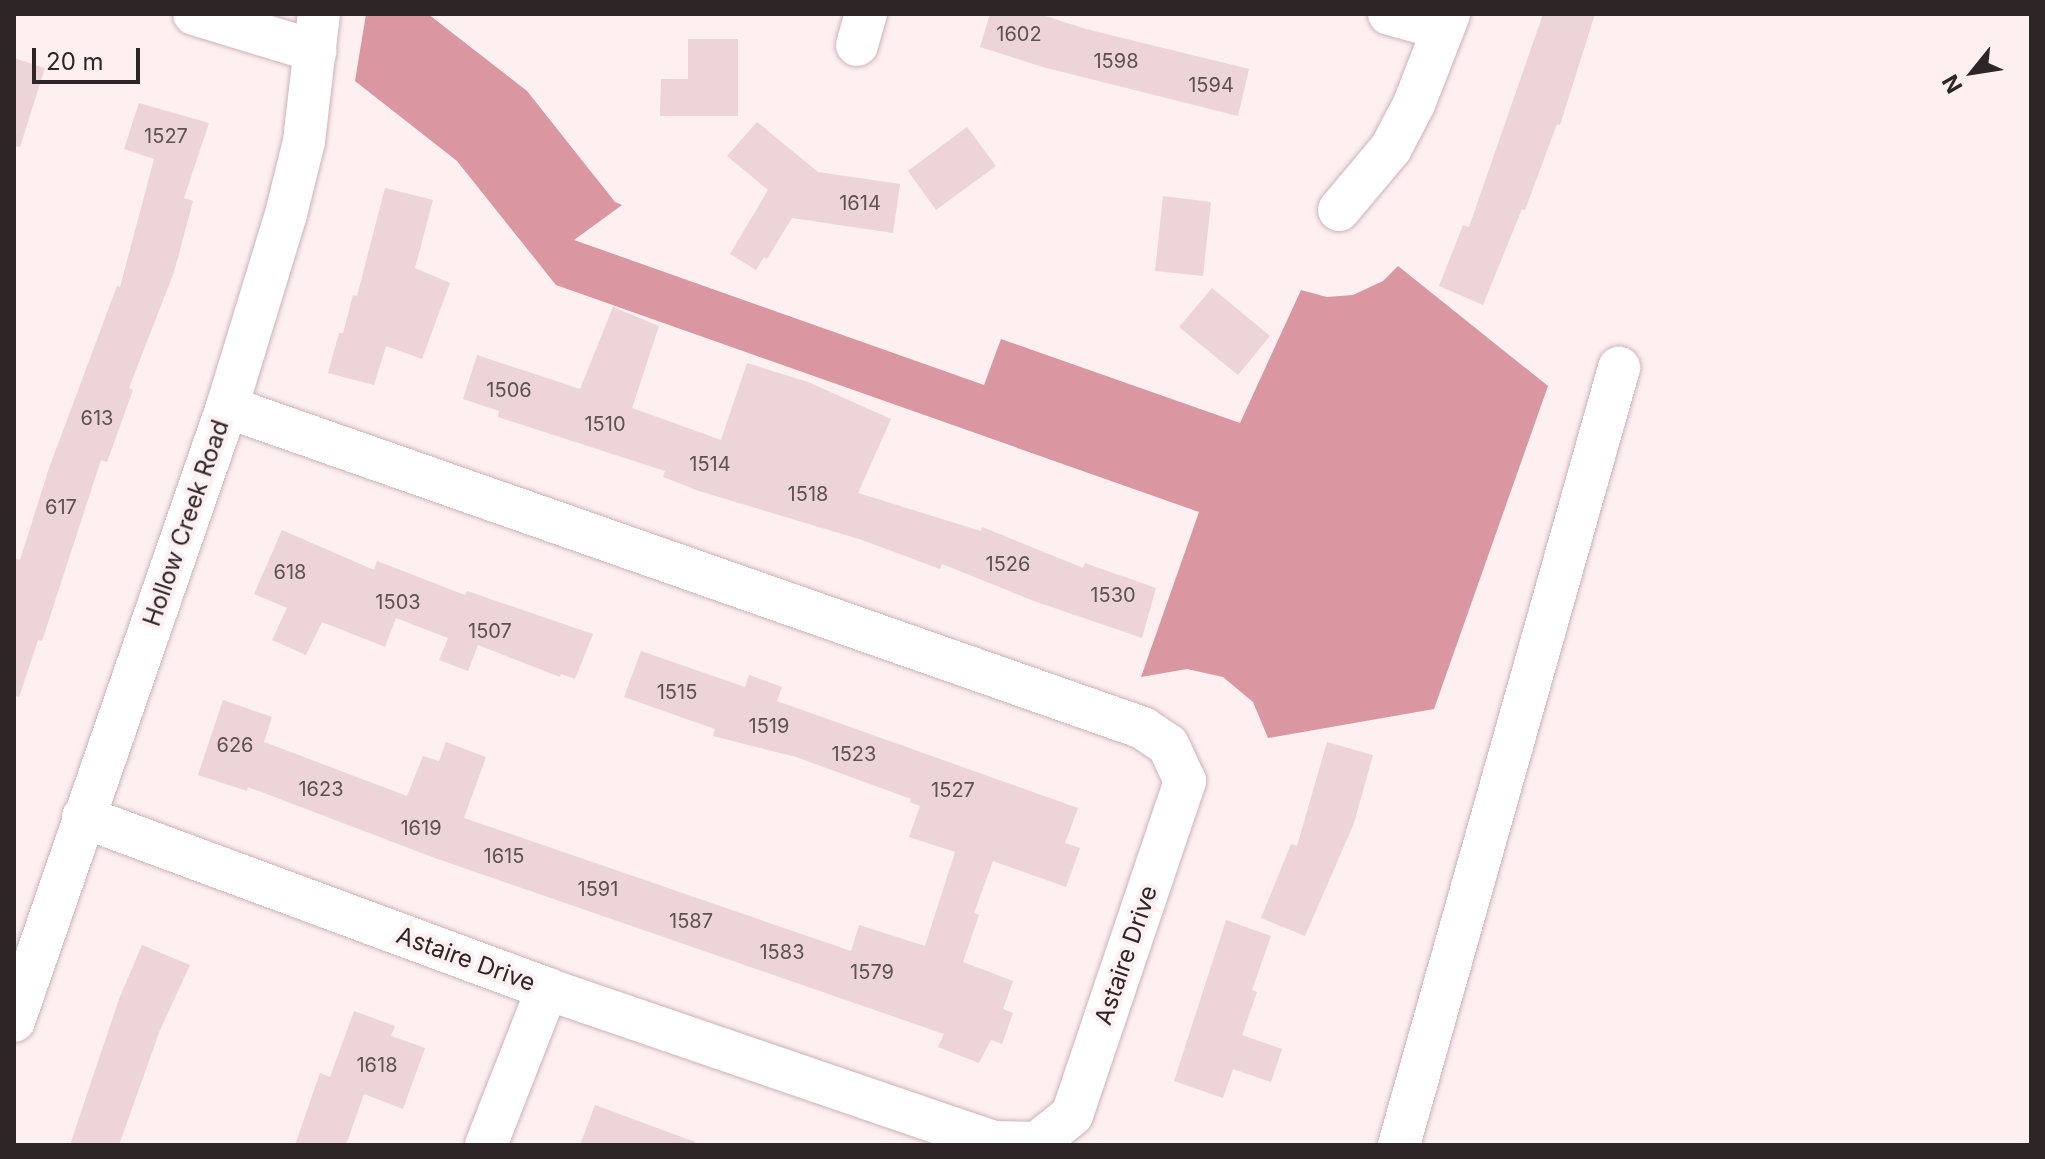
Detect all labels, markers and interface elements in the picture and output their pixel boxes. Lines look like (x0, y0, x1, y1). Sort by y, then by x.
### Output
house number: 1602 (996, 22, 1042, 46)
scale bar (36, 32, 144, 82)
north arrow (1933, 32, 2013, 112)
text: 20 m (46, 47, 104, 76)
house number: 1598 (1093, 49, 1139, 73)
text: N (1937, 70, 1968, 98)
house number: 1594 (1188, 73, 1234, 97)
house number: 1527 (144, 124, 188, 148)
house number: 1614 (839, 191, 881, 215)
house number: 1506 (486, 378, 532, 402)
house number: 613 (81, 406, 113, 430)
house number: 1510 (584, 412, 626, 436)
street label: Hollow Creek Road (137, 416, 235, 630)
house number: 1514 (689, 452, 731, 476)
house number: 1518 (788, 482, 828, 506)
house number: 617 (45, 495, 77, 519)
house number: 1526 (986, 552, 1030, 576)
house number: 618 (274, 560, 306, 584)
house number: 1530 (1090, 583, 1136, 607)
house number: 1503 (375, 590, 421, 614)
house number: 1507 (468, 619, 512, 643)
house number: 1515 (657, 680, 697, 704)
house number: 1519 (749, 714, 789, 738)
house number: 626 (216, 733, 254, 757)
house number: 1523 (832, 742, 876, 766)
house number: 1623 (298, 777, 344, 801)
house number: 1527 (931, 778, 975, 802)
house number: 1619 (400, 816, 442, 840)
house number: 1615 (484, 844, 524, 868)
house number: 1591 (578, 877, 618, 901)
street label: Astaire Drive (1089, 882, 1163, 1028)
house number: 1587 (669, 909, 713, 933)
street label: Astaire Drive (393, 921, 539, 997)
house number: 1583 (759, 940, 805, 964)
house number: 1579 (850, 960, 894, 984)
house number: 1618 (356, 1053, 398, 1077)

